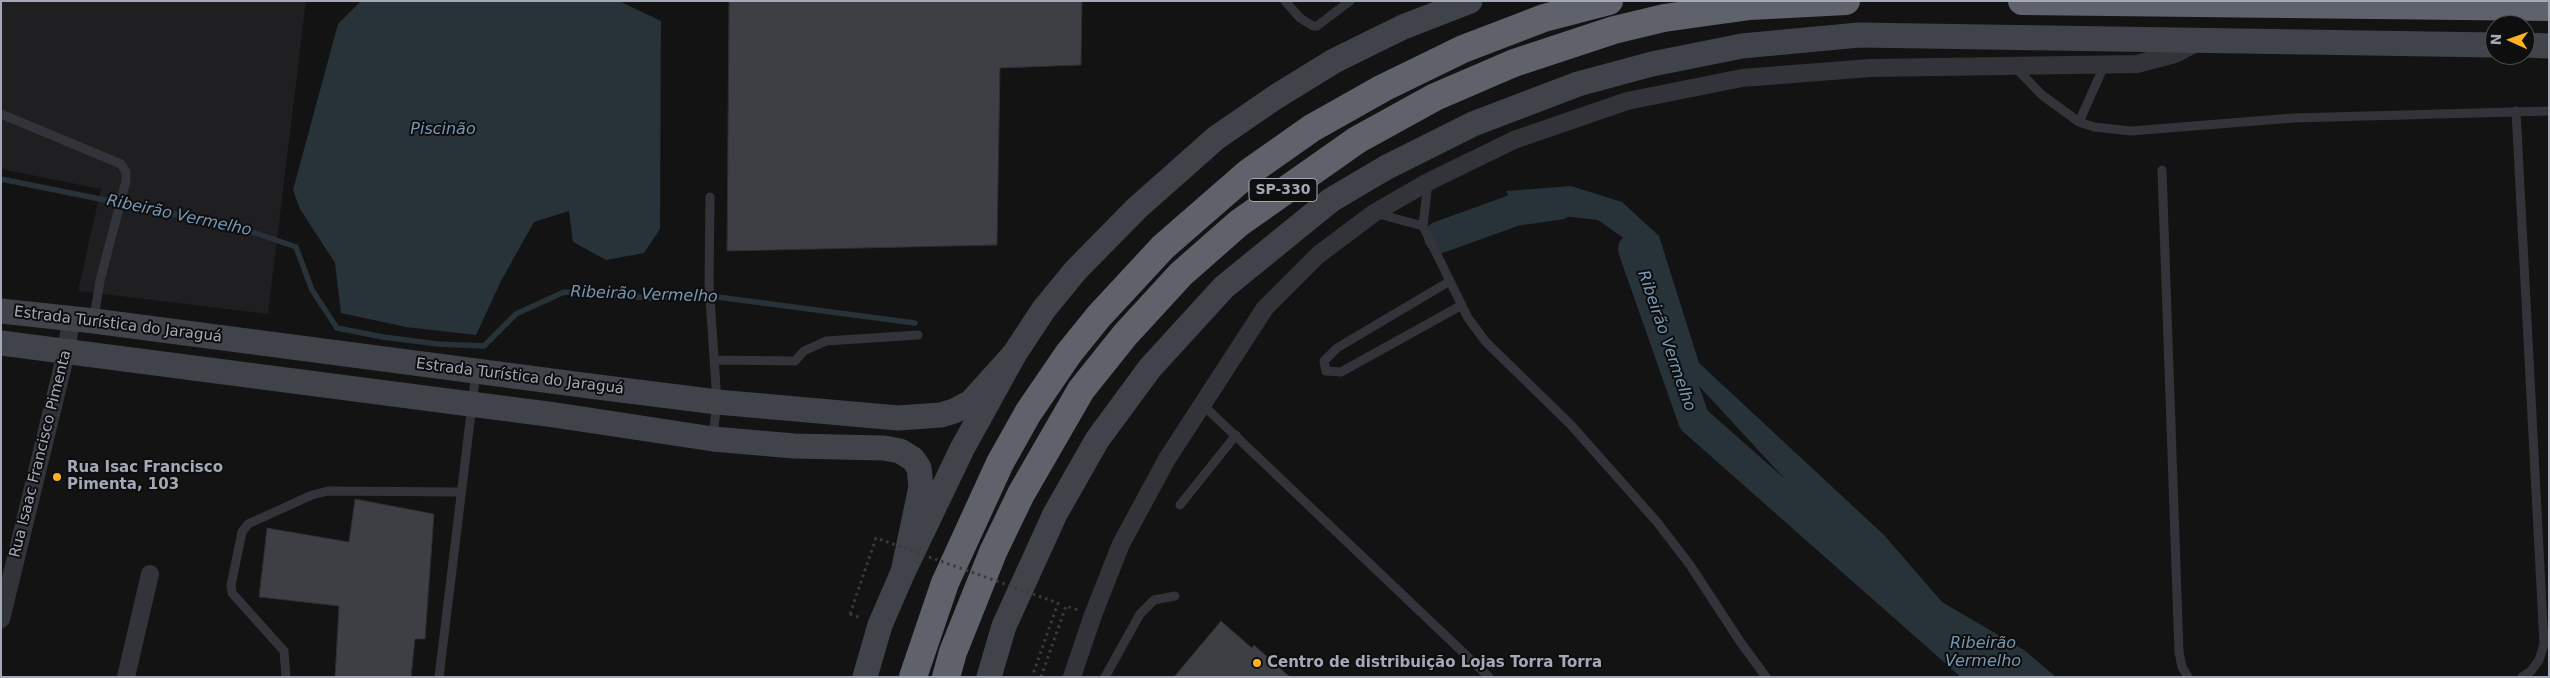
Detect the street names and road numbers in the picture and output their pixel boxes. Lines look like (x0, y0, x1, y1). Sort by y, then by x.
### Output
road number: SP-330 (1249, 178, 1317, 202)
street label: Estrada Turística do Jaraguá (13, 303, 223, 347)
street label: Rua Isaac Francisco Pimenta (7, 348, 75, 560)
street label: Estrada Turística do Jaraguá (415, 355, 625, 399)

